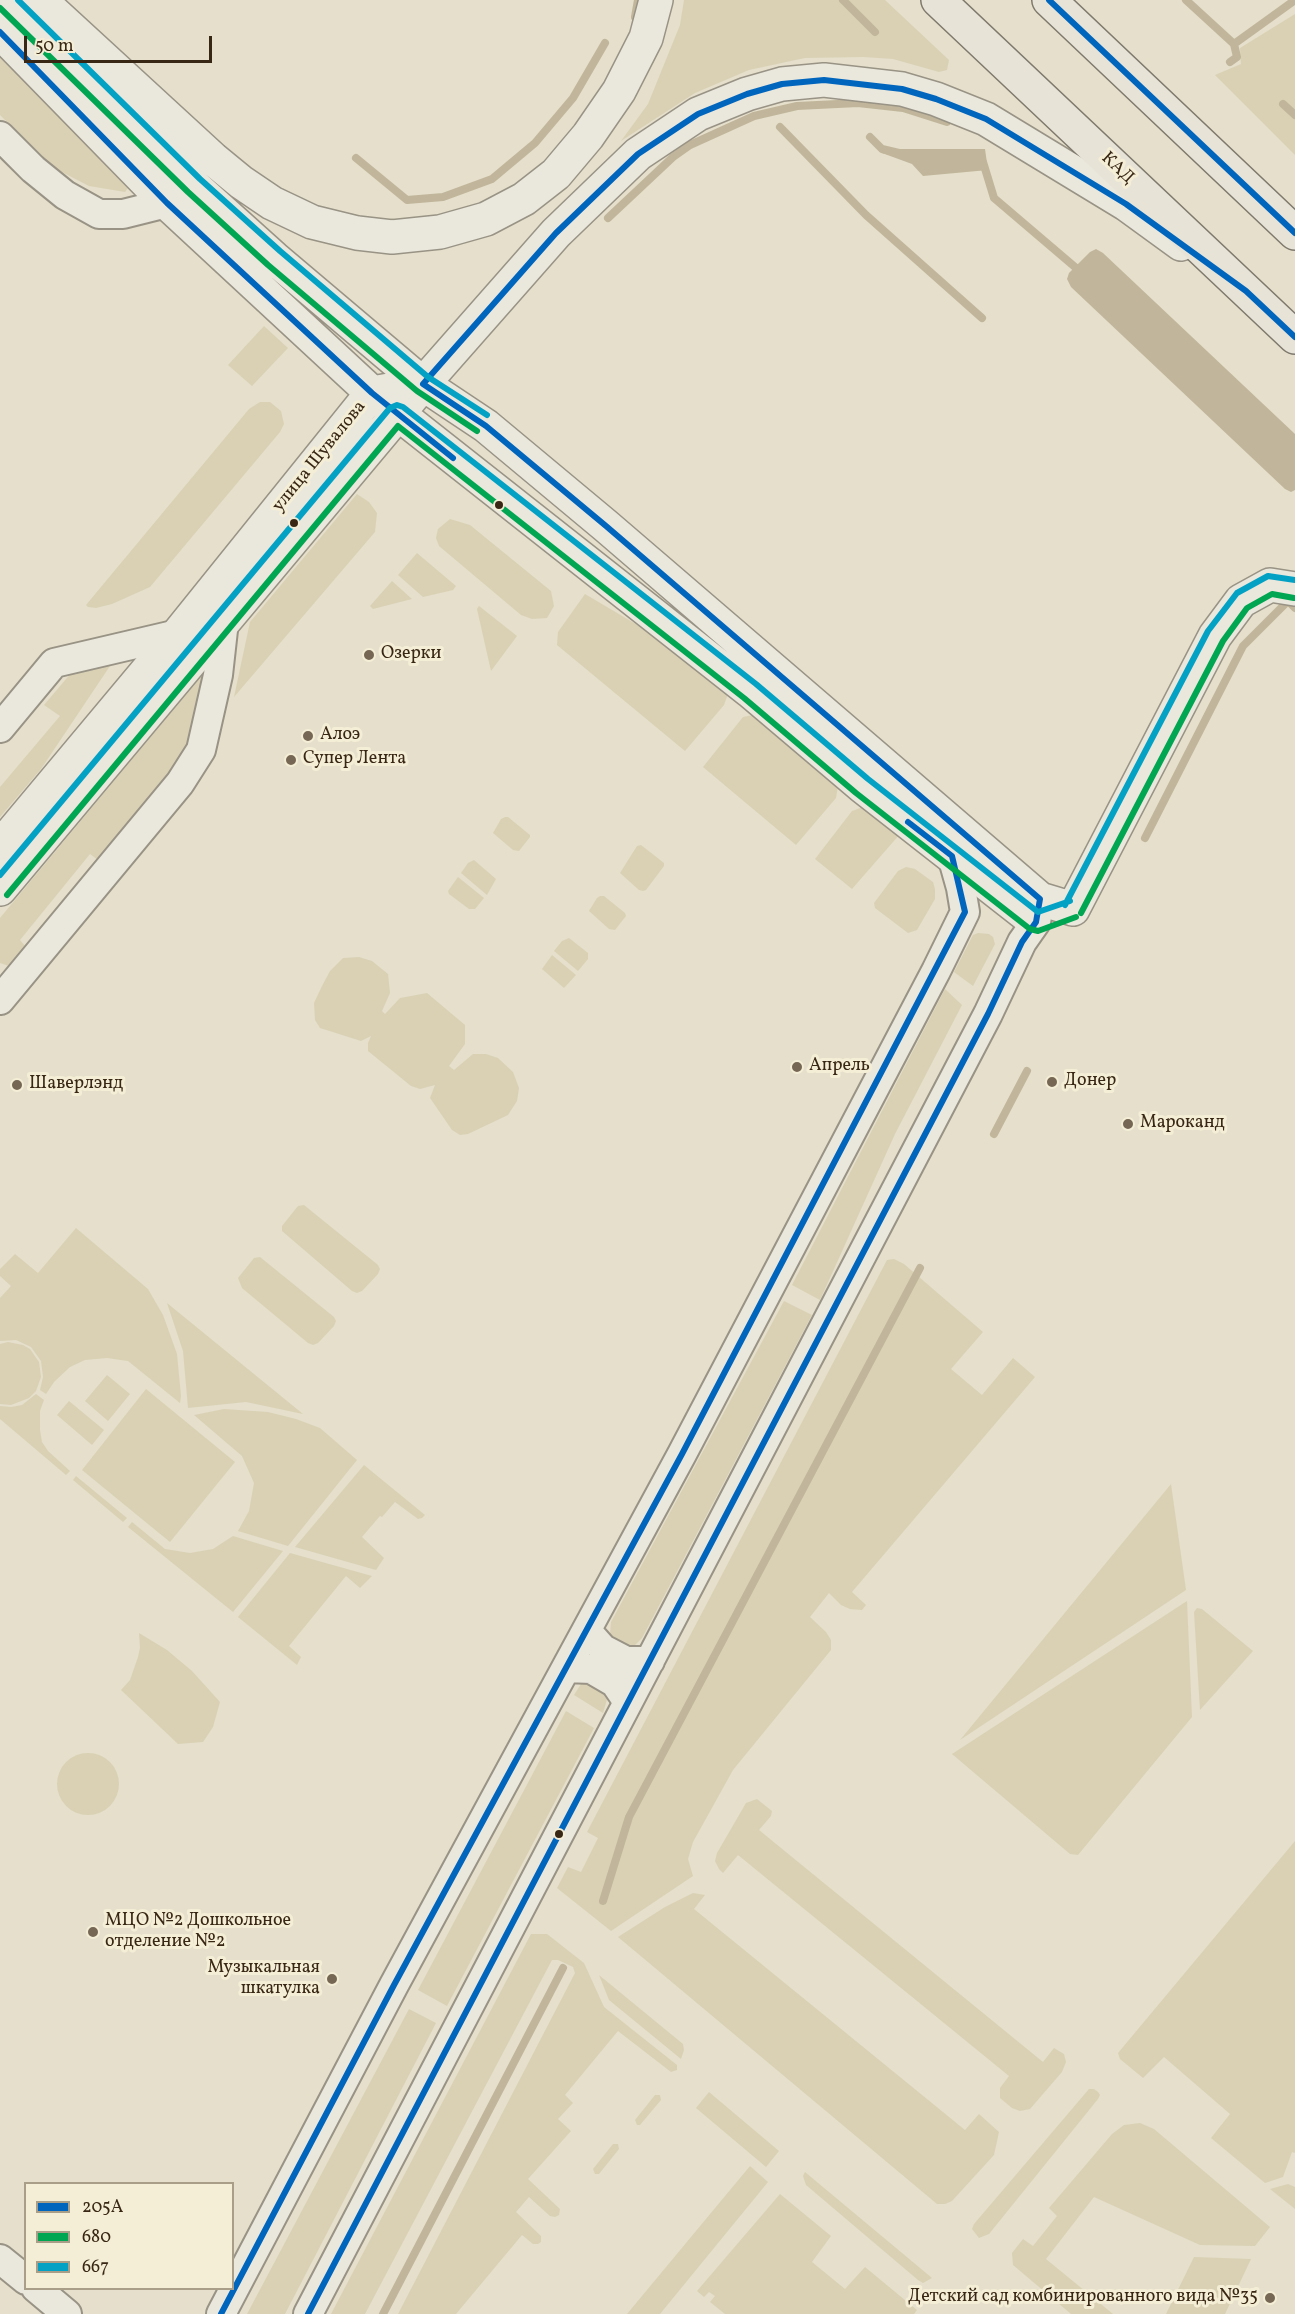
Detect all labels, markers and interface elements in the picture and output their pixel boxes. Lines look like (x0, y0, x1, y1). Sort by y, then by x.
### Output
scale bar (27, 24, 214, 62)
text: 50 m (35, 34, 74, 59)
street label: КАД (1096, 148, 1138, 190)
street label: улица Шувалова (269, 397, 371, 517)
unlabelled marker (493, 499, 505, 511)
unlabelled marker (288, 517, 300, 529)
place label: Озерки (381, 644, 441, 666)
marker: Озерки (362, 648, 376, 662)
place label: Алоэ (320, 725, 360, 747)
marker: Алоэ (301, 729, 315, 743)
place label: Супер Лента (303, 749, 406, 771)
marker: Супер Лента (284, 753, 298, 767)
place label: Апрель (809, 1056, 870, 1078)
marker: Апрель (790, 1060, 804, 1074)
place label: Донер (1064, 1071, 1116, 1093)
place label: Шаверлэнд (29, 1074, 123, 1096)
marker: Донер (1045, 1075, 1059, 1089)
marker: Шаверлэнд (10, 1078, 24, 1092)
place label: Мароканд (1140, 1113, 1225, 1135)
marker: Мароканд (1121, 1117, 1135, 1131)
unlabelled marker (553, 1828, 565, 1840)
place label: МЦО №2 Дошкольное отделение №2 (105, 1911, 291, 1954)
marker: МЦО №2 Дошкольное отделение №2 (86, 1925, 100, 1939)
place label: Музыкальная шкатулка (207, 1958, 320, 2000)
marker: Музыкальная шкатулка (325, 1972, 339, 1986)
legend (24, 2182, 234, 2290)
text: 205А (82, 2195, 123, 2220)
text: 680 (82, 2225, 111, 2250)
text: 667 (82, 2255, 109, 2280)
place label: Детский сад комбинированного вида №35 (908, 2287, 1258, 2309)
marker: Детский сад комбинированного вида №35 (1263, 2291, 1277, 2305)

